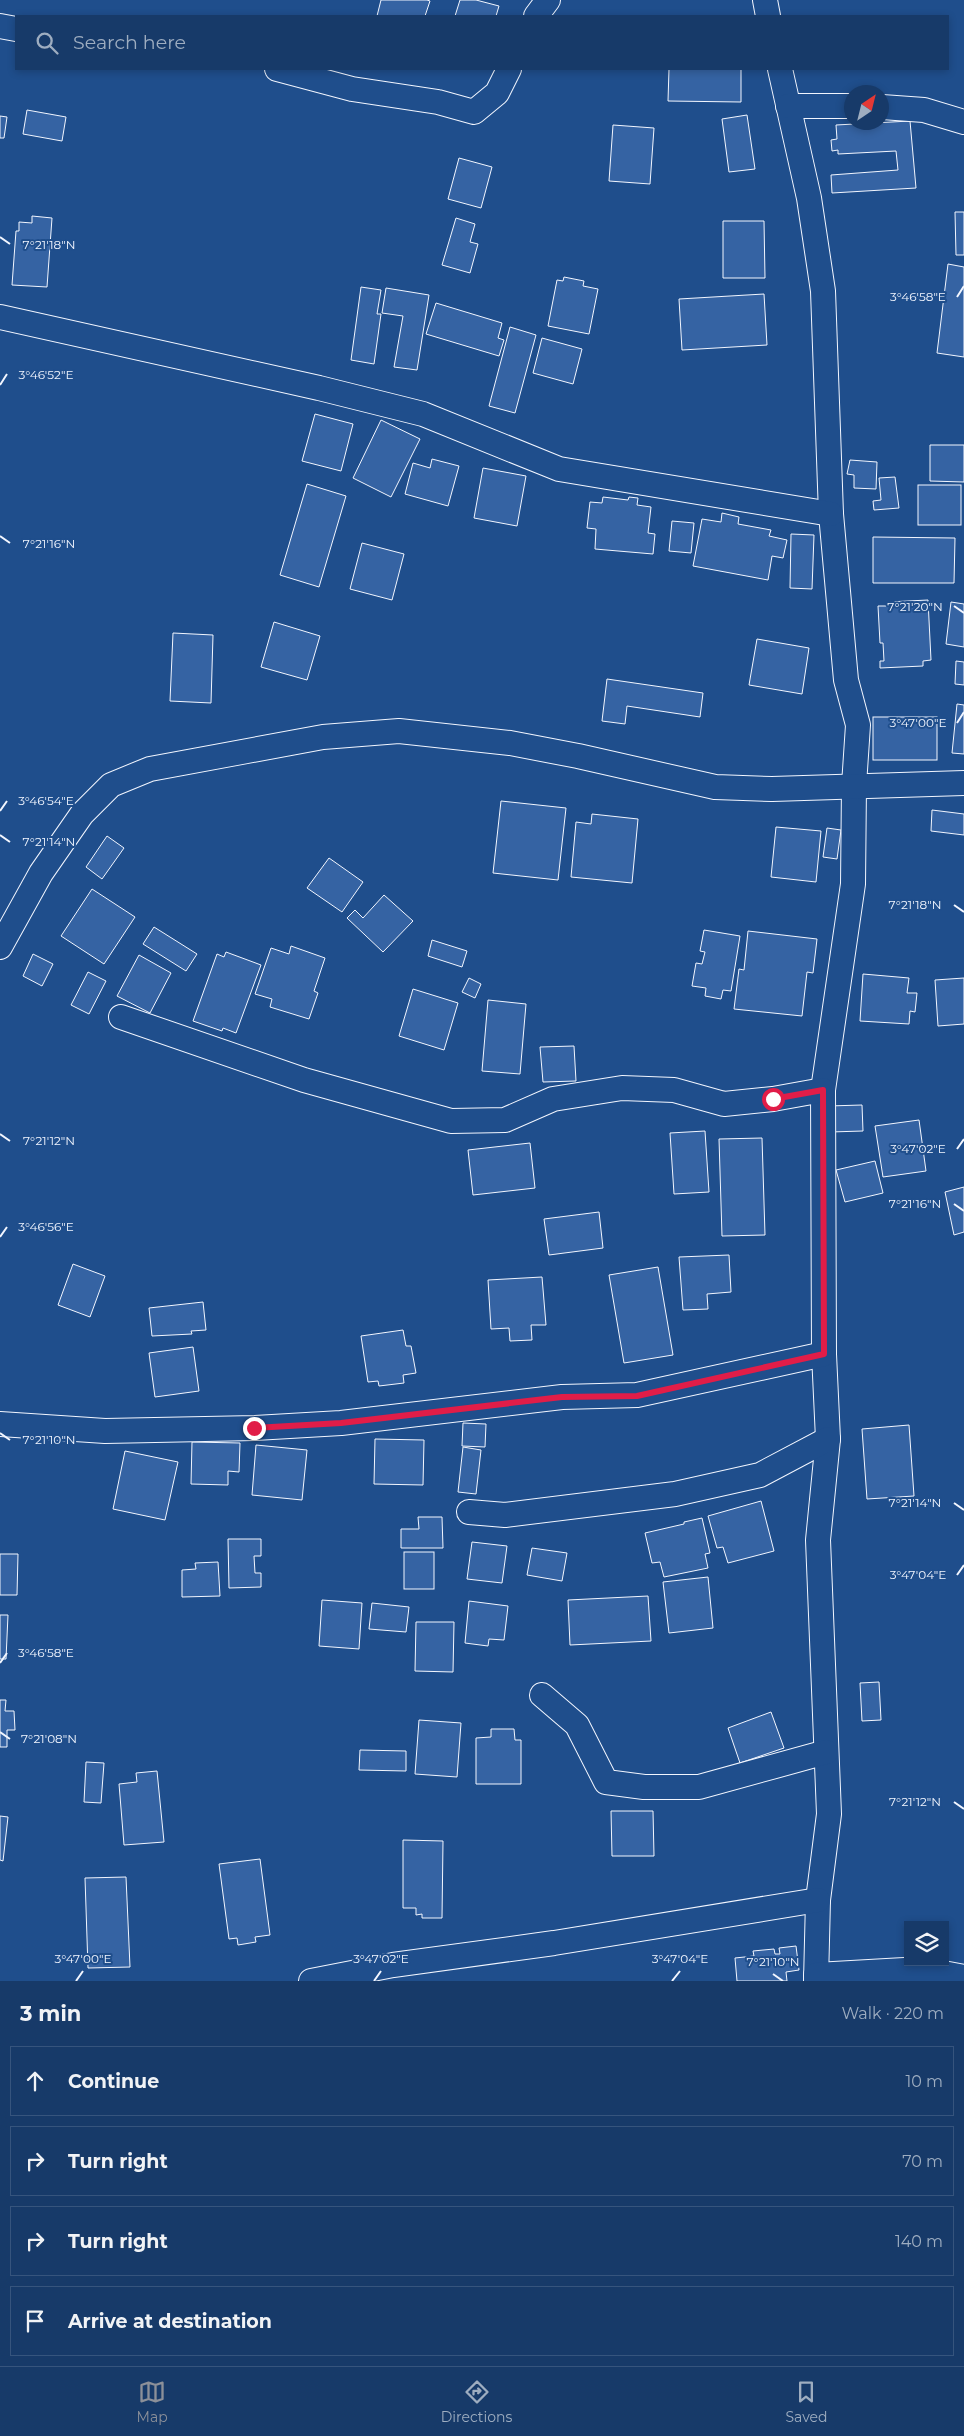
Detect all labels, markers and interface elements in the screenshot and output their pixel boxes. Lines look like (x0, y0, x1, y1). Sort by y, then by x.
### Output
search box (15, 15, 949, 70)
icon: search (33, 29, 61, 57)
text: Search here (73, 31, 186, 54)
north arrow (844, 85, 889, 130)
text: 7°21'18"N (23, 237, 75, 252)
text: 3°46'58"E (890, 289, 946, 304)
text: 3°46'52"E (19, 367, 73, 382)
text: 7°21'16"N (23, 536, 75, 551)
text: 7°21'20"N (887, 599, 943, 614)
text: 3°47'00"E (890, 715, 946, 730)
text: 3°46'54"E (18, 793, 74, 808)
text: 7°21'14"N (23, 834, 75, 849)
text: 7°21'18"N (889, 897, 941, 912)
route start (762, 1088, 785, 1111)
text: 7°21'12"N (23, 1133, 75, 1148)
text: 3°47'02"E (890, 1141, 946, 1156)
text: 7°21'16"N (889, 1196, 941, 1211)
text: 3°46'56"E (18, 1219, 74, 1234)
route end (243, 1417, 266, 1440)
text: 7°21'10"N (22, 1432, 76, 1447)
text: 7°21'14"N (889, 1495, 941, 1510)
text: 3°47'04"E (890, 1567, 946, 1582)
text: 3°46'58"E (18, 1645, 74, 1660)
text: 7°21'08"N (21, 1731, 77, 1746)
text: 7°21'12"N (889, 1794, 941, 1809)
map controls (904, 1921, 949, 1966)
button: layers (904, 1921, 949, 1966)
text: 3°47'00"E (55, 1951, 111, 1966)
text: 3°47'02"E (353, 1951, 409, 1966)
text: 3°47'04"E (652, 1951, 708, 1966)
text: 7°21'10"N (746, 1954, 800, 1969)
text: 3 min (20, 2001, 81, 2026)
text: Walk · 220 m (841, 2004, 944, 2023)
icon: ahead (21, 2067, 49, 2095)
text: Continue (68, 2070, 159, 2093)
text: 10 m (905, 2072, 943, 2091)
icon: right (21, 2147, 49, 2175)
text: Turn right (68, 2150, 168, 2173)
text: 70 m (902, 2152, 943, 2171)
icon: right (21, 2227, 49, 2255)
text: Turn right (68, 2230, 168, 2253)
text: 140 m (895, 2232, 943, 2251)
icon: arrive (21, 2307, 49, 2335)
text: Arrive at destination (68, 2310, 272, 2333)
tab: Map (137, 2378, 168, 2426)
tab: Directions (441, 2378, 512, 2426)
tab: Saved (785, 2378, 827, 2426)

